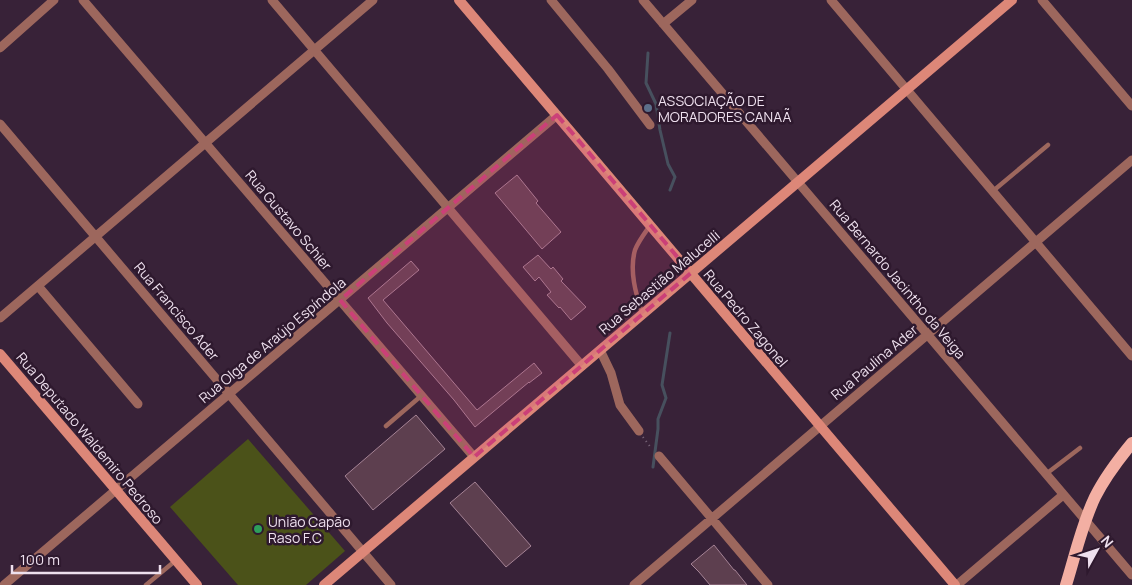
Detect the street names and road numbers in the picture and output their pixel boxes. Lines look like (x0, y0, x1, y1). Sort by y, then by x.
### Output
street label: Rua Gustavo Schier (241, 166, 337, 274)
street label: Rua Bernardo Jacintho da Veiga (826, 195, 970, 363)
street label: Rua Sebastião Malucelli (595, 226, 723, 338)
street label: Rua Francisco Ader (130, 258, 224, 364)
street label: Rua Pedro Zagonel (700, 265, 792, 371)
street label: Rua Olga de Araújo Espíndola (195, 273, 349, 407)
street label: Rua Paulina Ader (827, 320, 921, 404)
street label: Rua Deputado Waldemiro Pedroso (12, 348, 168, 528)

